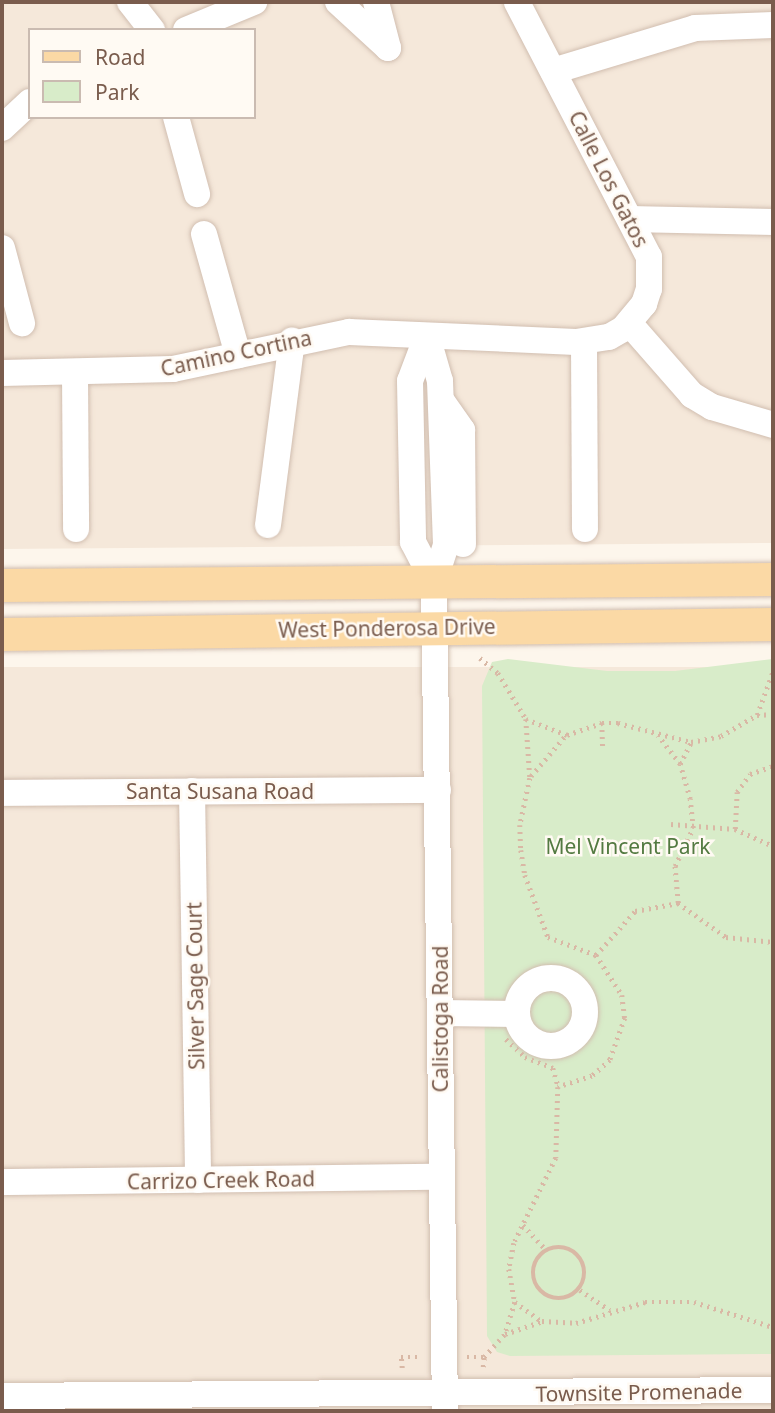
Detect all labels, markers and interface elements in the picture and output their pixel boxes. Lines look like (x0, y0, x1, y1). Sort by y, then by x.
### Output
legend (28, 28, 256, 119)
text: Road (95, 43, 145, 71)
text: Park (95, 78, 139, 106)
street label: Calle Los Gatos (564, 107, 654, 251)
street label: Camino Cortina (158, 325, 314, 381)
street label: West Ponderosa Drive (278, 614, 496, 642)
street label: Santa Susana Road (126, 778, 314, 804)
park label: Mel Vincent Park (545, 833, 711, 859)
street label: Silver Sage Court (181, 902, 209, 1070)
street label: Calistoga Road (427, 946, 453, 1092)
street label: Carrizo Creek Road (127, 1166, 315, 1194)
street label: Townsite Promenade (535, 1378, 743, 1406)

